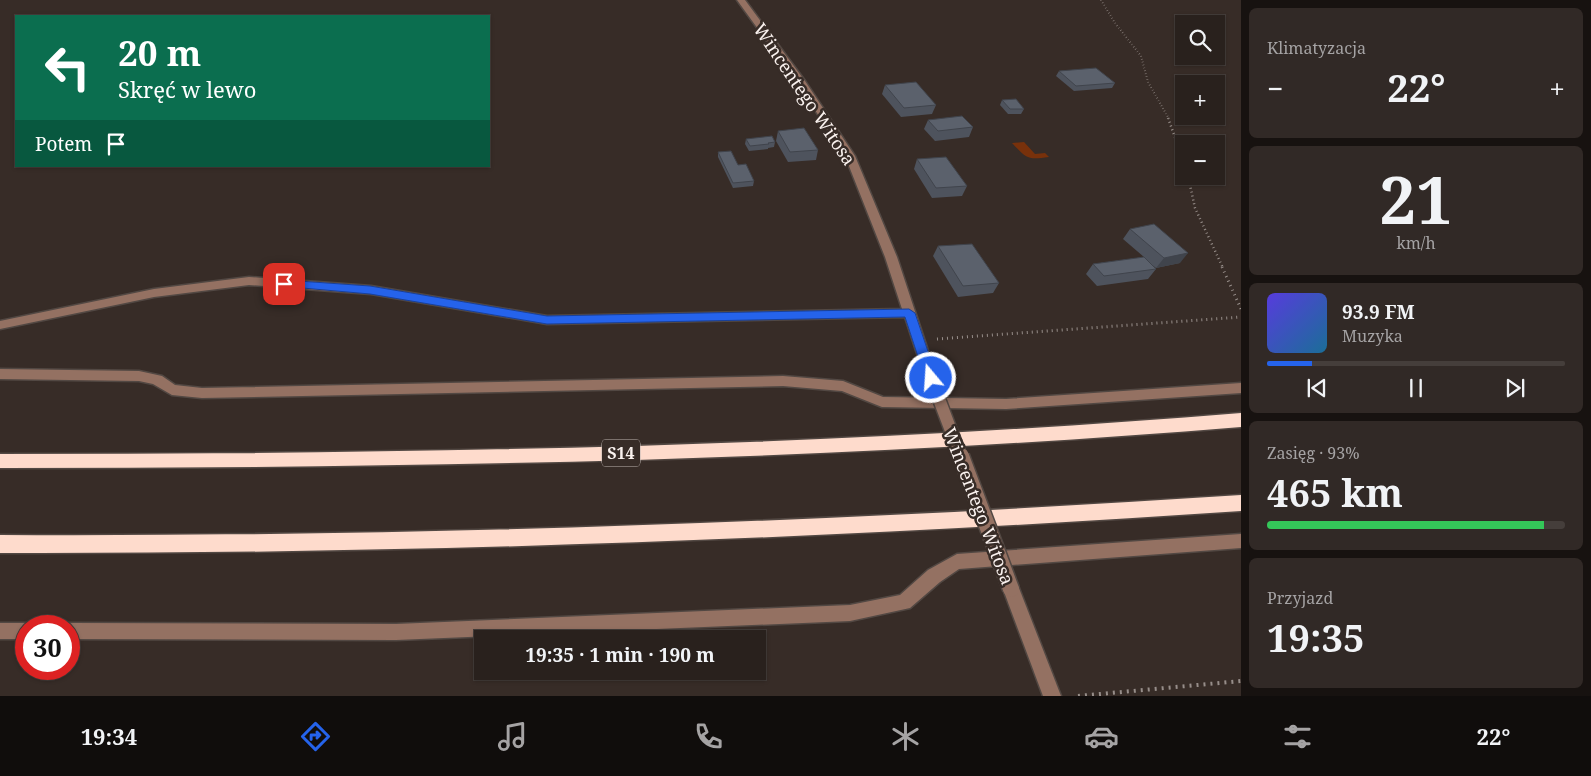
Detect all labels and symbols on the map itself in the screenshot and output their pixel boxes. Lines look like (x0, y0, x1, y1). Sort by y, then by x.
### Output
street label: Wincentego Witosa (748, 18, 862, 170)
pin (263, 263, 305, 305)
position arrow (904, 351, 956, 403)
street label: Wincentego Witosa (938, 424, 1020, 588)
road number: S14 (602, 439, 640, 466)
speed limit sign: 30 (15, 615, 80, 680)

